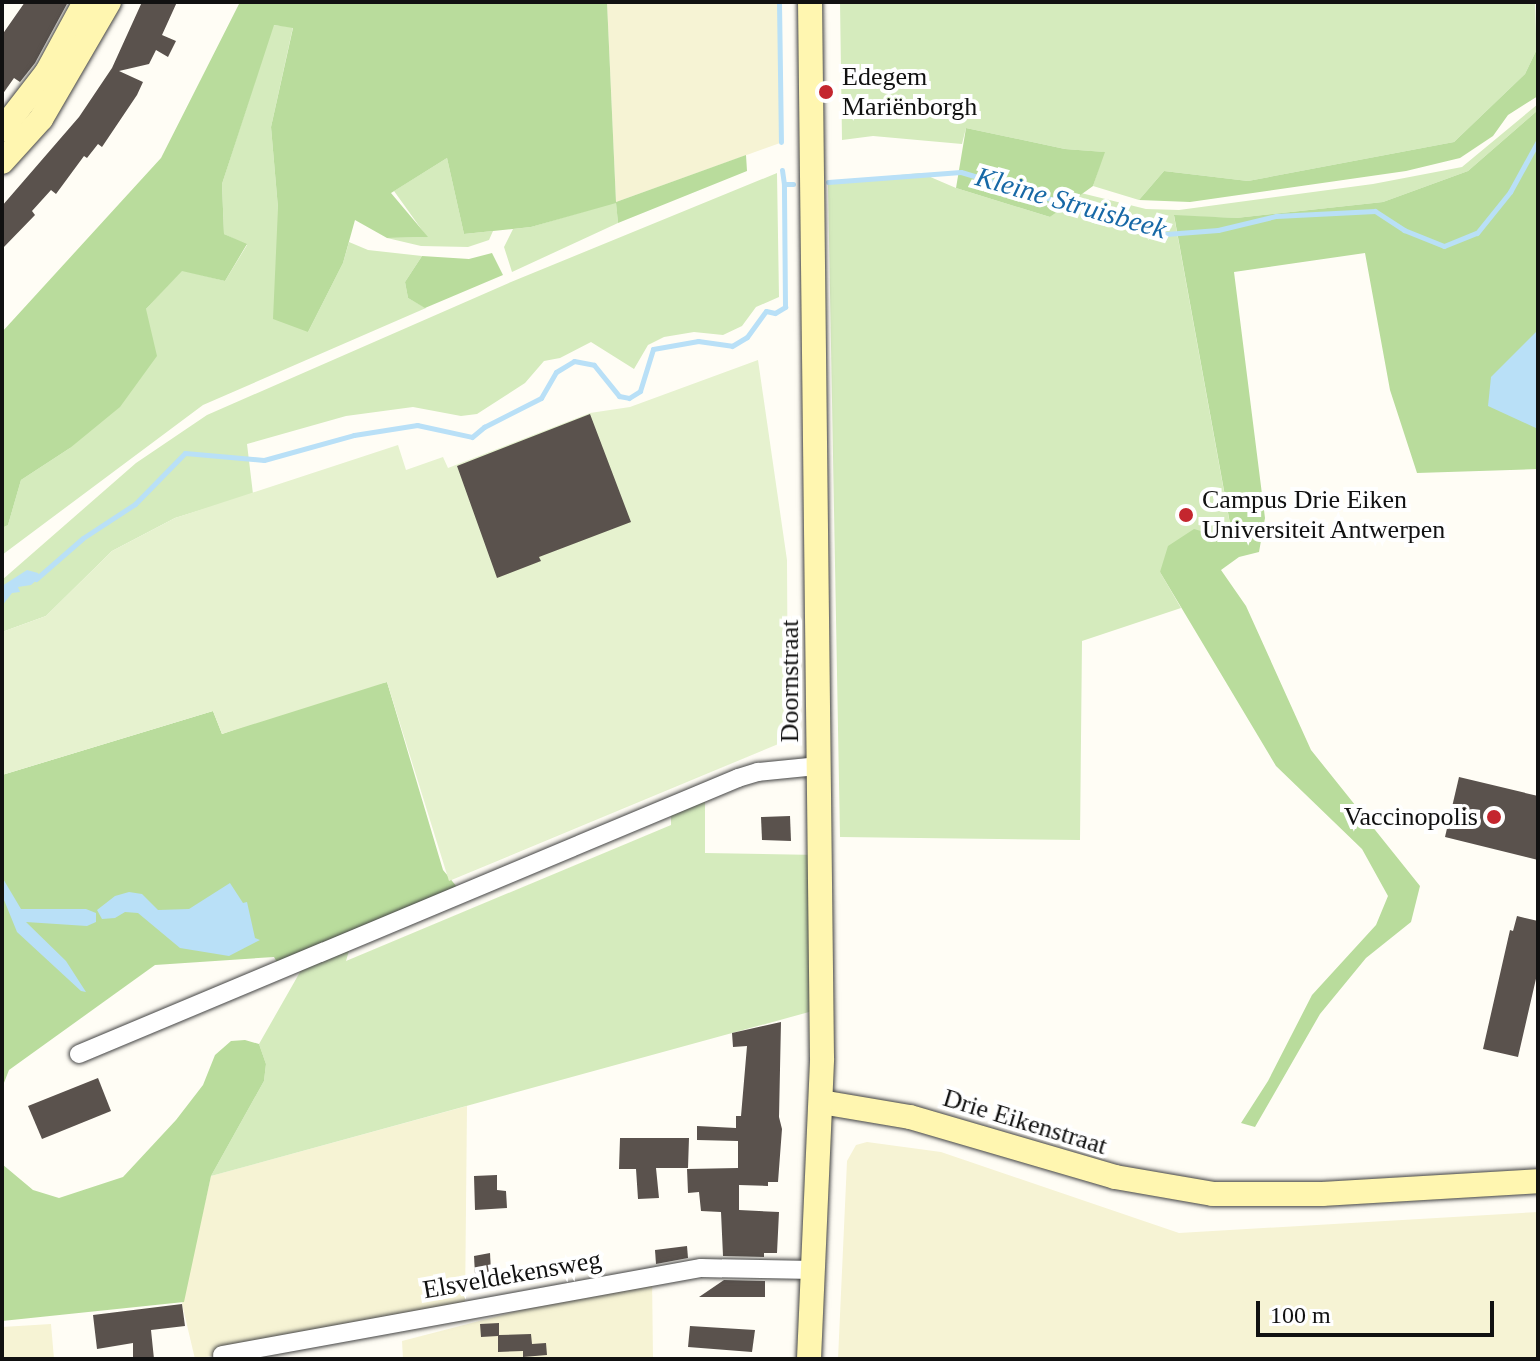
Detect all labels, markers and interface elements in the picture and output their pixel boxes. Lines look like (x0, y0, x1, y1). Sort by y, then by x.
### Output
place label: Edegem Mariënborgh (842, 61, 977, 122)
marker: Edegem Mariënborgh (817, 83, 835, 101)
water label: Kleine Struisbeek (972, 160, 1170, 246)
place label: Campus Drie Eiken Universiteit Antwerpen (1202, 484, 1447, 546)
marker: Campus Drie Eiken Universiteit Antwerpen (1177, 506, 1195, 524)
street label: Doornstraat (774, 620, 806, 742)
place label: Vaccinopolis (1344, 801, 1478, 833)
marker: Vaccinopolis (1485, 808, 1503, 826)
street label: Drie Eikenstraat (939, 1082, 1111, 1162)
street label: Elsveldekensweg (420, 1244, 604, 1306)
scale bar (1260, 1285, 1498, 1335)
text: 100 m (1270, 1302, 1331, 1328)

